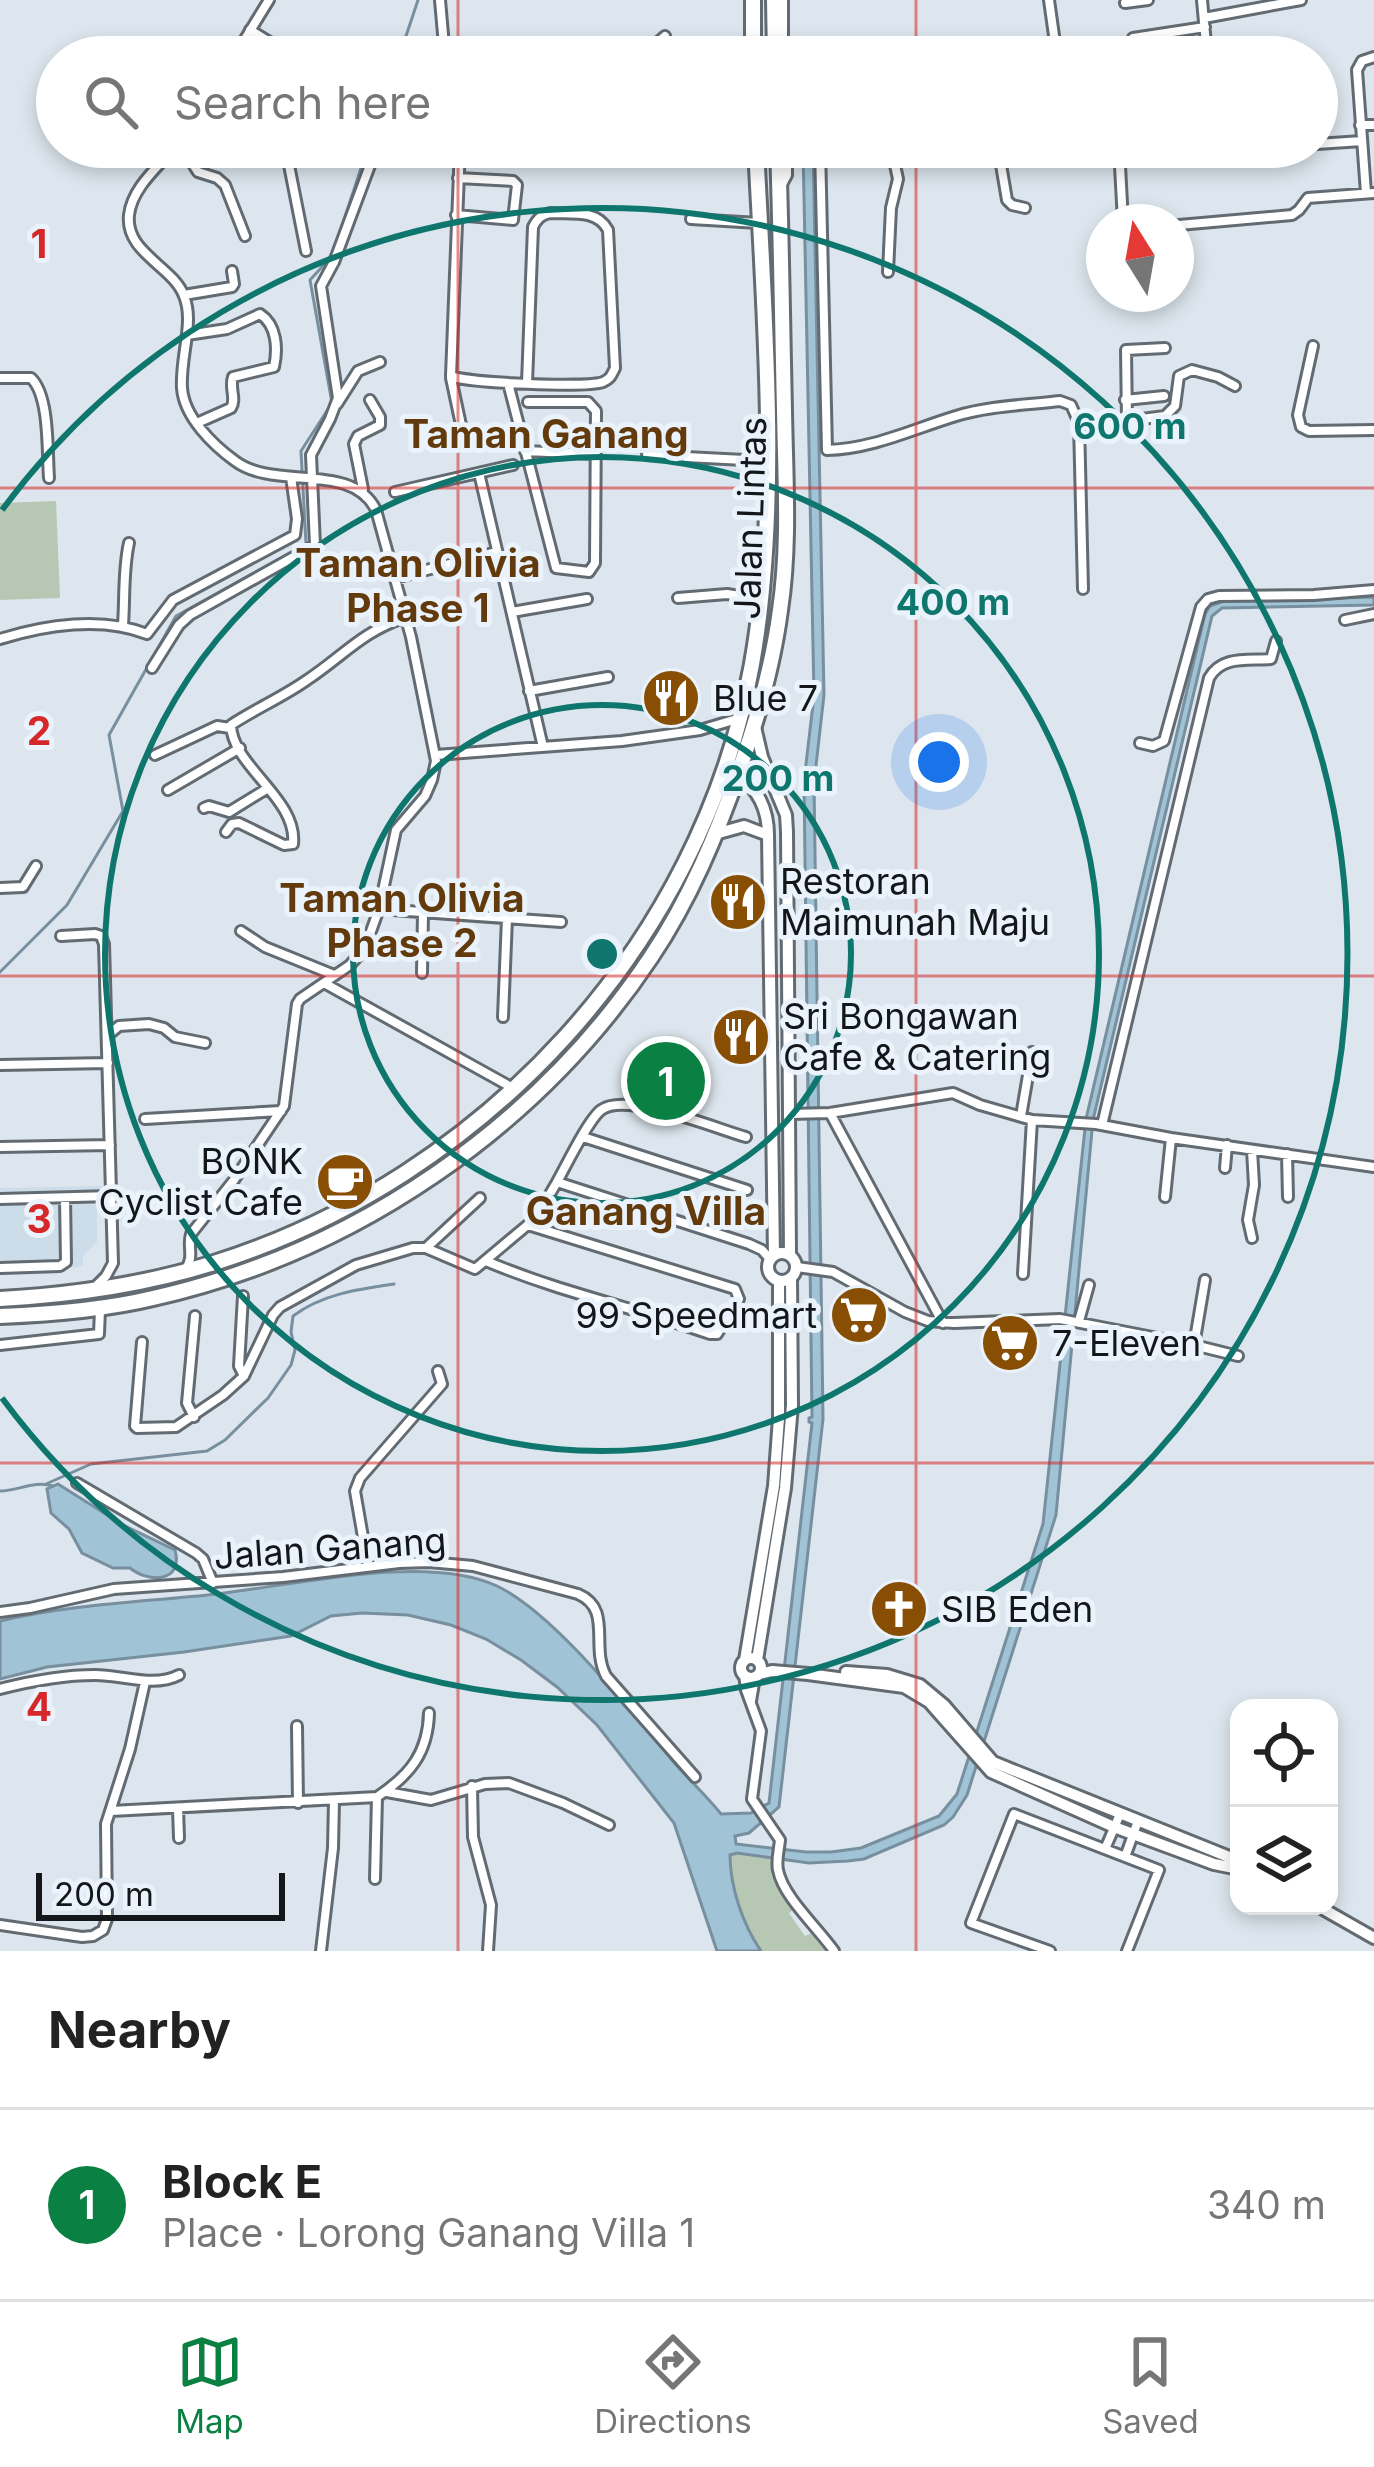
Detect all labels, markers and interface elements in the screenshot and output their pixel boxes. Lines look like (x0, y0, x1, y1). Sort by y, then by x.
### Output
search box (36, 36, 1338, 168)
icon: search (78, 69, 144, 135)
text: Search here (174, 75, 431, 130)
north arrow (1086, 204, 1194, 312)
text: 1 (31, 220, 47, 267)
text: 600 m (1073, 404, 1187, 448)
district label: Taman Ganang (403, 410, 689, 457)
street label: Jalan Lintas (724, 416, 776, 620)
district label: Taman Olivia Phase 1 (295, 539, 541, 631)
text: 400 m (896, 580, 1010, 624)
restaurant icon: Blue 7 (640, 667, 702, 729)
place label: Blue 7 (713, 676, 818, 720)
text: 2 (27, 707, 51, 754)
your location (909, 732, 969, 792)
text: 200 m (722, 756, 834, 800)
place label: Restoran Maimunah Maju (780, 859, 1050, 944)
restaurant icon: Restoran Maimunah Maju (707, 871, 769, 933)
district label: Taman Olivia Phase 2 (279, 874, 525, 966)
centre of rings (581, 933, 623, 975)
place label: Sri Bongawan Cafe & Catering (783, 994, 1051, 1079)
restaurant icon: Sri Bongawan Cafe & Catering (710, 1006, 772, 1068)
pin: 1 (627, 1036, 705, 1126)
place label: BONK Cyclist Cafe (98, 1139, 303, 1224)
cafe icon: BONK Cyclist Cafe (314, 1151, 376, 1213)
district label: Ganang Villa (526, 1187, 766, 1234)
text: 3 (26, 1195, 52, 1242)
supermarket icon: 99 Speedmart (828, 1284, 890, 1346)
place label: 99 Speedmart (575, 1293, 817, 1337)
supermarket icon: 7-Eleven (979, 1312, 1041, 1374)
place label: 7-Eleven (1052, 1321, 1201, 1365)
street label: Jalan Ganang (212, 1518, 448, 1578)
church icon: SIB Eden (868, 1578, 930, 1640)
place label: SIB Eden (941, 1587, 1093, 1631)
text: 4 (26, 1683, 52, 1730)
map controls (1230, 1699, 1338, 1915)
button: locate (1230, 1699, 1338, 1807)
button: layers (1230, 1807, 1338, 1915)
scale bar (36, 1867, 285, 1920)
text: 200 m (54, 1874, 154, 1914)
text: Nearby (48, 1999, 231, 2060)
text: Block E (162, 2154, 322, 2209)
text: 1 (79, 2181, 95, 2228)
text: 340 m (1207, 2181, 1326, 2228)
text: Place · Lorong Ganang Villa 1 (162, 2209, 695, 2256)
tab: Map (175, 2329, 244, 2441)
tab: Directions (594, 2329, 752, 2441)
tab: Saved (1102, 2329, 1199, 2441)

